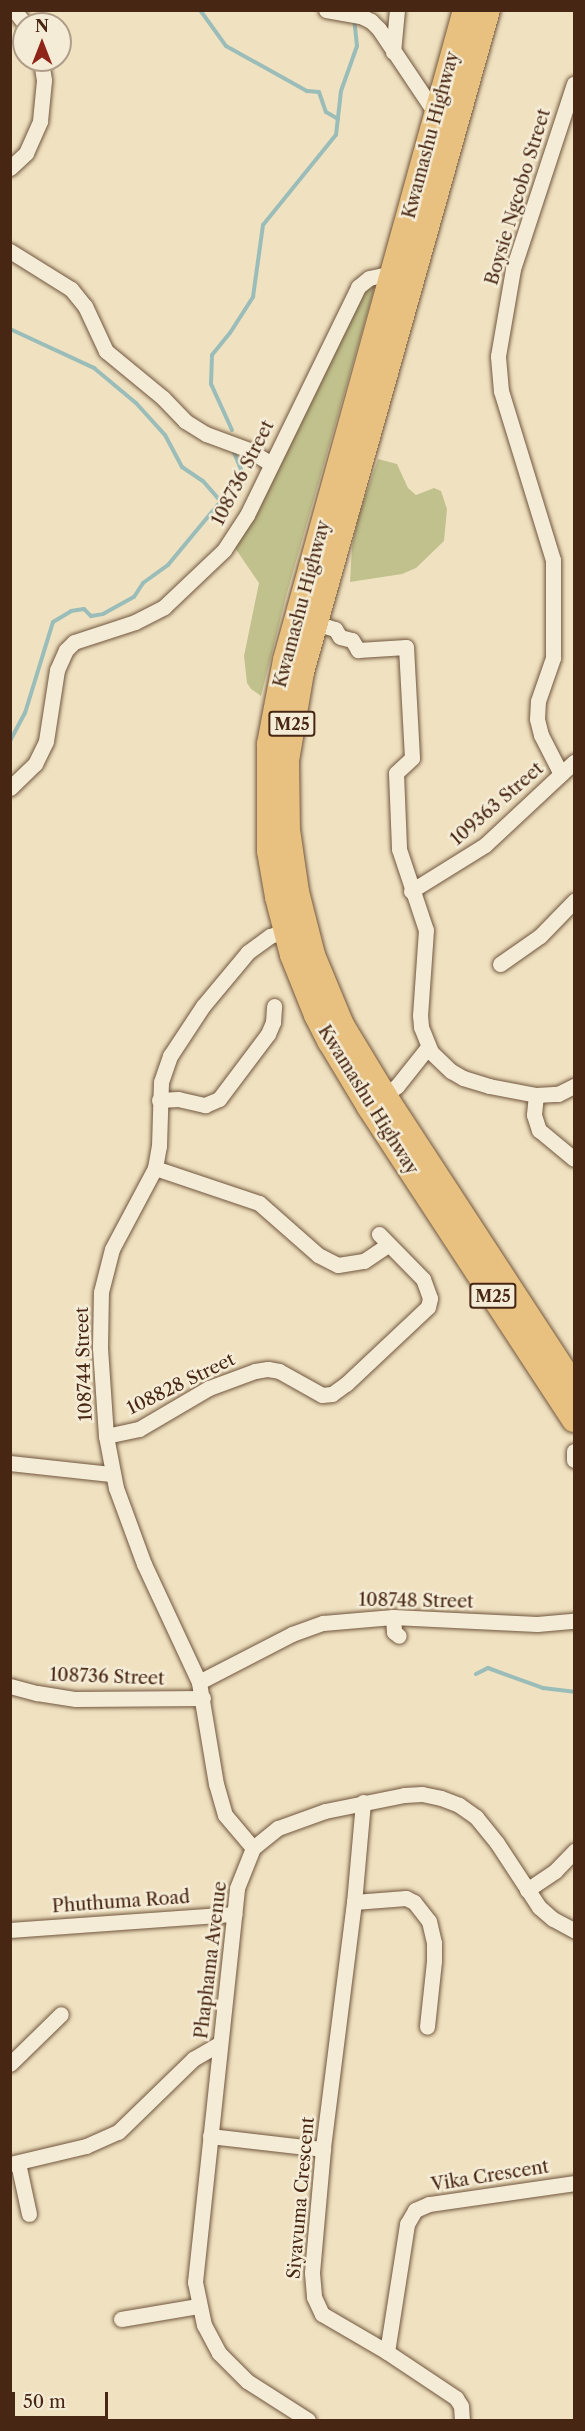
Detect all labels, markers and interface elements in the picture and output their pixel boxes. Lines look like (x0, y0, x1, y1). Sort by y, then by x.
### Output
north arrow (12, 12, 72, 72)
text: N (35, 16, 49, 36)
street label: Kwamashu Highway (398, 49, 464, 221)
street label: Boysie Ngcobo Street (481, 106, 555, 288)
street label: 108736 Street (207, 417, 279, 529)
street label: Kwamashu Highway (269, 518, 335, 690)
road number: M25 (268, 711, 316, 737)
street label: 109363 Street (446, 758, 548, 850)
street label: Kwamashu Highway (313, 1021, 423, 1179)
road number: M25 (469, 1283, 517, 1309)
street label: 108744 Street (71, 1306, 97, 1422)
street label: 108828 Street (124, 1349, 238, 1419)
street label: 108748 Street (358, 1589, 474, 1613)
street label: 108736 Street (49, 1664, 165, 1690)
street label: Phaphama Avenue (191, 1880, 231, 2040)
street label: Phuthuma Road (51, 1886, 191, 1918)
street label: Siyavuma Crescent (283, 2116, 319, 2280)
street label: Vika Crescent (429, 2156, 551, 2196)
scale bar (15, 2380, 111, 2418)
text: 50 m (23, 2391, 66, 2413)

